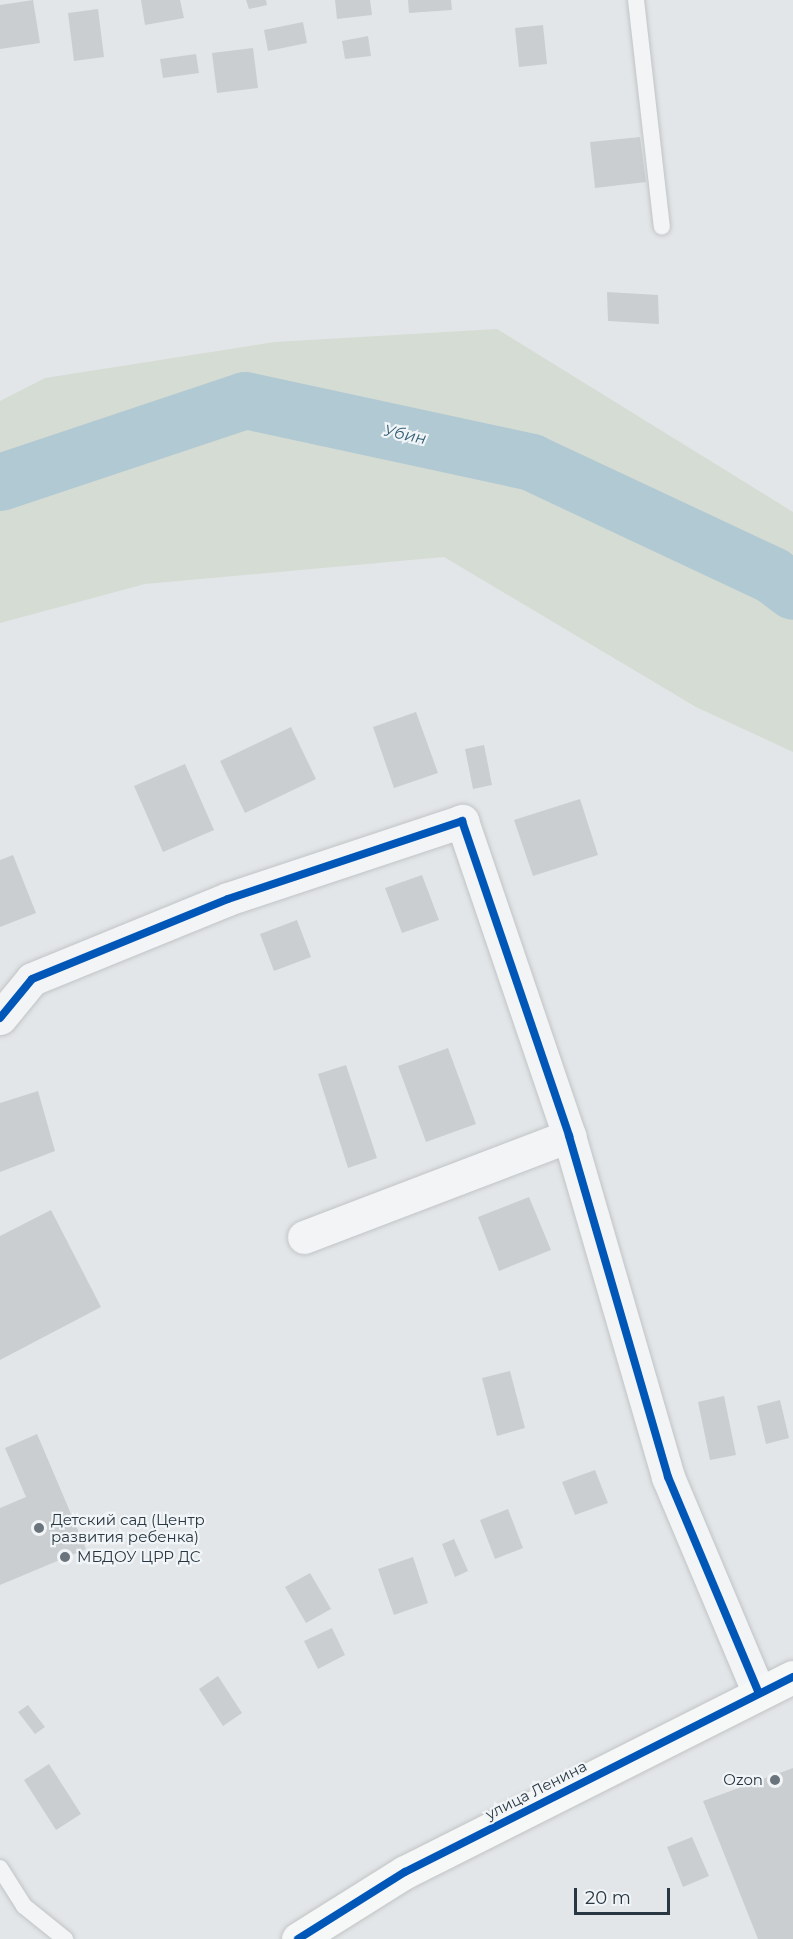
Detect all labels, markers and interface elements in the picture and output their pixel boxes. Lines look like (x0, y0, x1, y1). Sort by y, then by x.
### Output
water label: Убин (382, 421, 428, 449)
place label: Детский сад (Центр развития ребенка) (51, 1510, 205, 1545)
marker: Детский сад (Центр развития ребенка) (32, 1521, 46, 1535)
place label: МБДОУ ЦРР ДС (77, 1548, 201, 1566)
marker: МБДОУ ЦРР ДС (58, 1550, 72, 1564)
street label: улица Ленина (482, 1757, 590, 1823)
place label: Ozon (723, 1771, 763, 1789)
marker: Ozon (768, 1773, 782, 1787)
scale bar (577, 1876, 673, 1914)
text: 20 m (585, 1887, 631, 1909)

